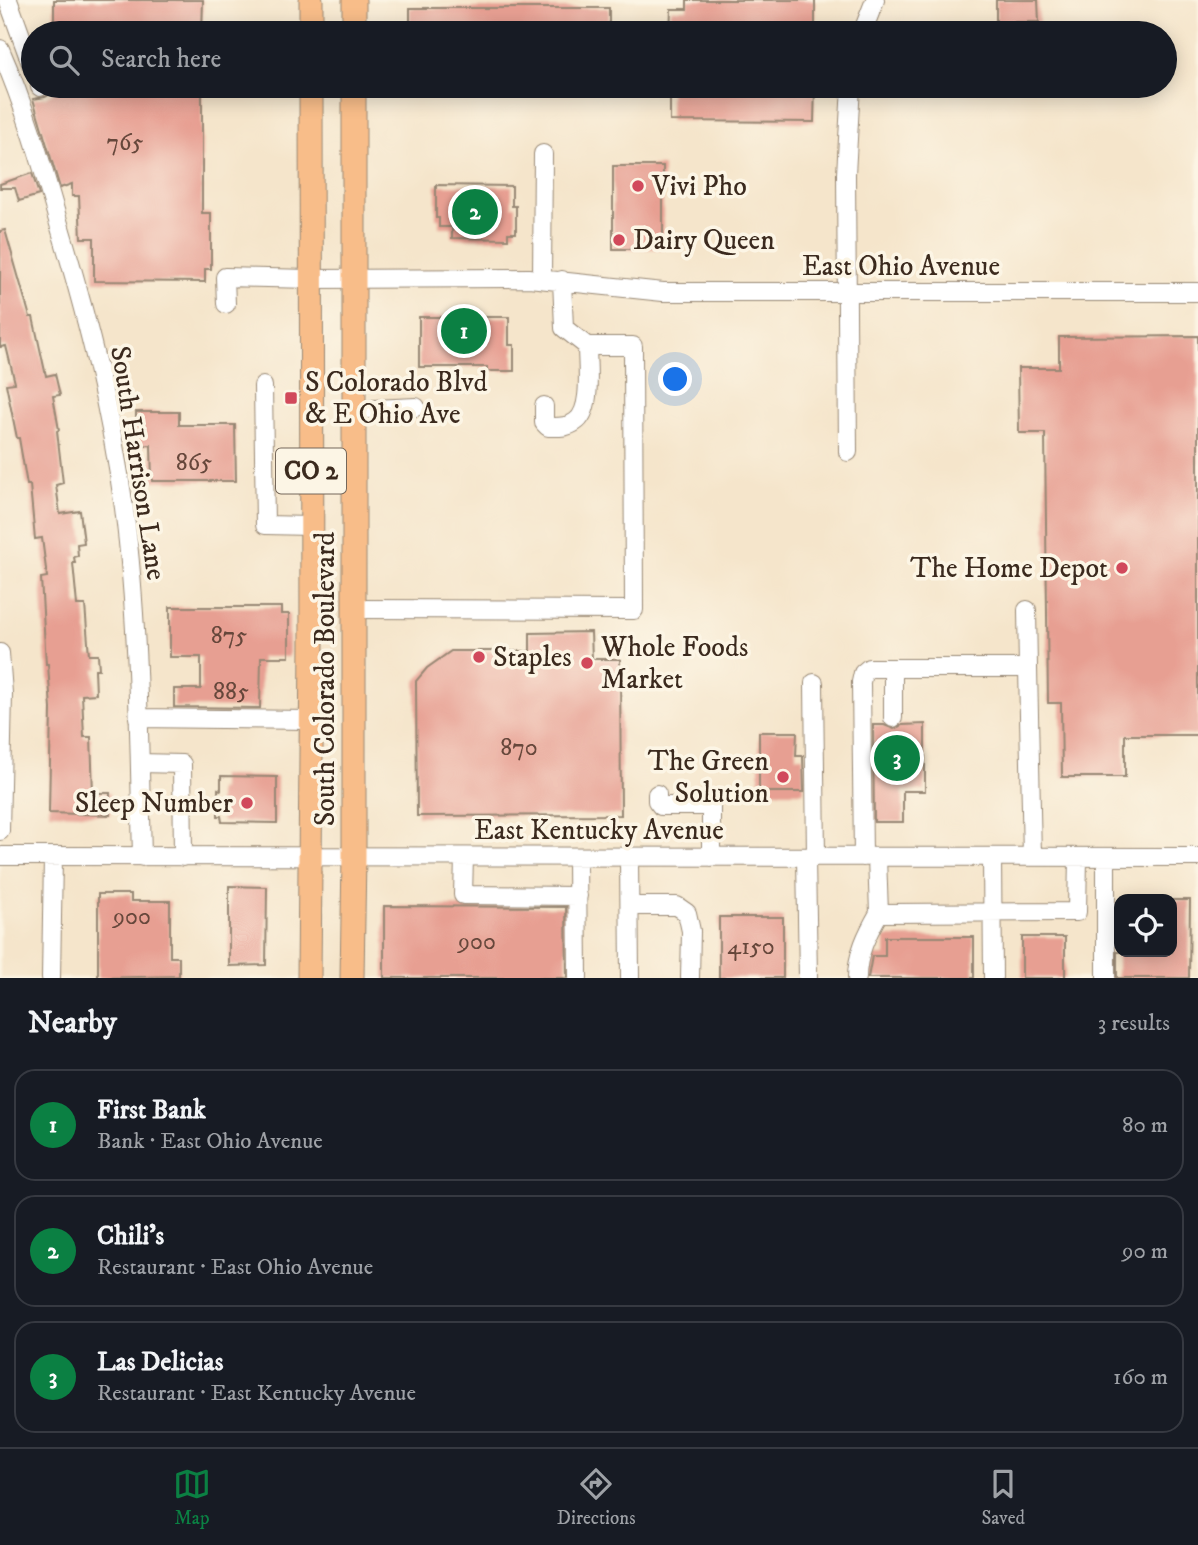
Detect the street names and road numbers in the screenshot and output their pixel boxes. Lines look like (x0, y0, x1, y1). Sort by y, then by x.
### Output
street label: East Ohio Avenue (802, 249, 1000, 284)
street label: South Harrison Lane (102, 343, 174, 583)
road number: CO 2 (276, 449, 346, 494)
street label: South Colorado Boulevard (308, 532, 343, 826)
street label: East Kentucky Avenue (474, 813, 724, 848)

